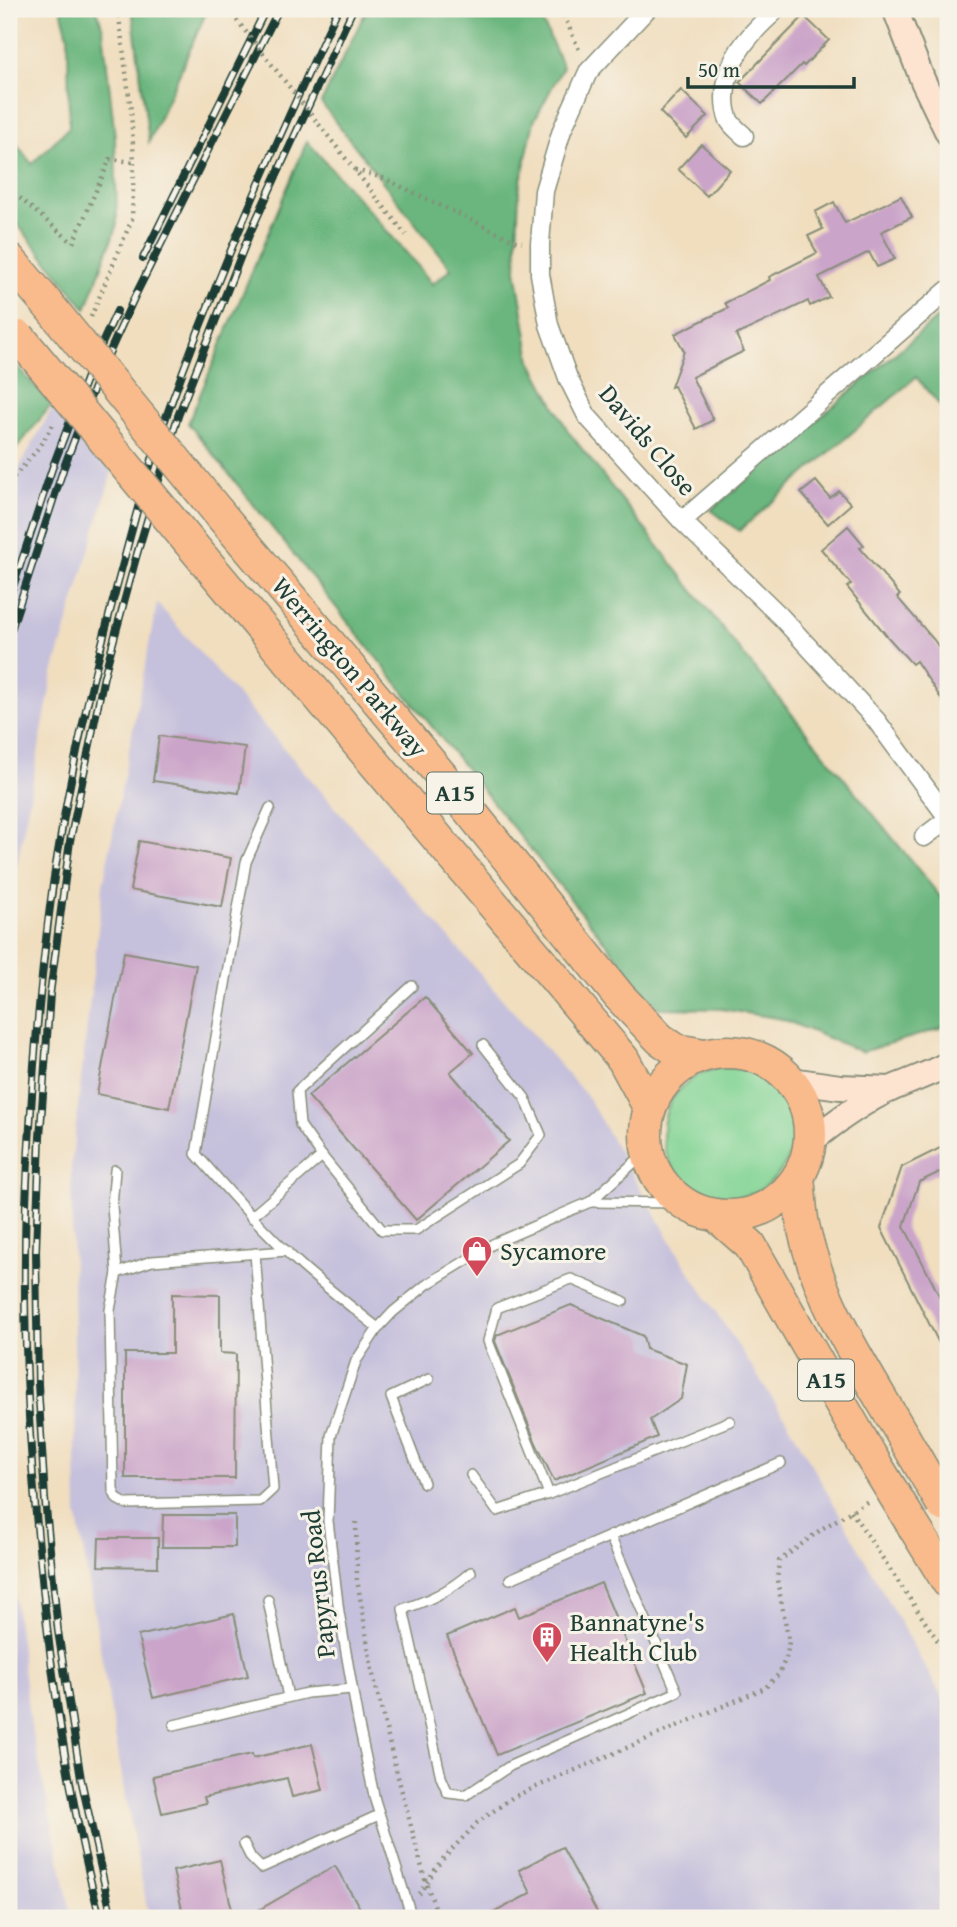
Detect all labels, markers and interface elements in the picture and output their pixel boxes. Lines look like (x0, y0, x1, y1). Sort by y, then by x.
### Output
scale bar (688, 46, 854, 90)
text: 50 m (698, 54, 740, 85)
street label: Davids Close (590, 375, 707, 504)
street label: Werrington Parkway (263, 568, 438, 766)
road number: A15 (427, 772, 483, 814)
place label: Sycamore (500, 1231, 607, 1270)
shop icon: Sycamore (460, 1234, 494, 1278)
road number: A15 (798, 1360, 854, 1400)
street label: Papyrus Road (290, 1508, 345, 1660)
place label: Bannatyne's Health Club (570, 1602, 704, 1671)
building icon: Bannatyne's Health Club (530, 1620, 564, 1664)

